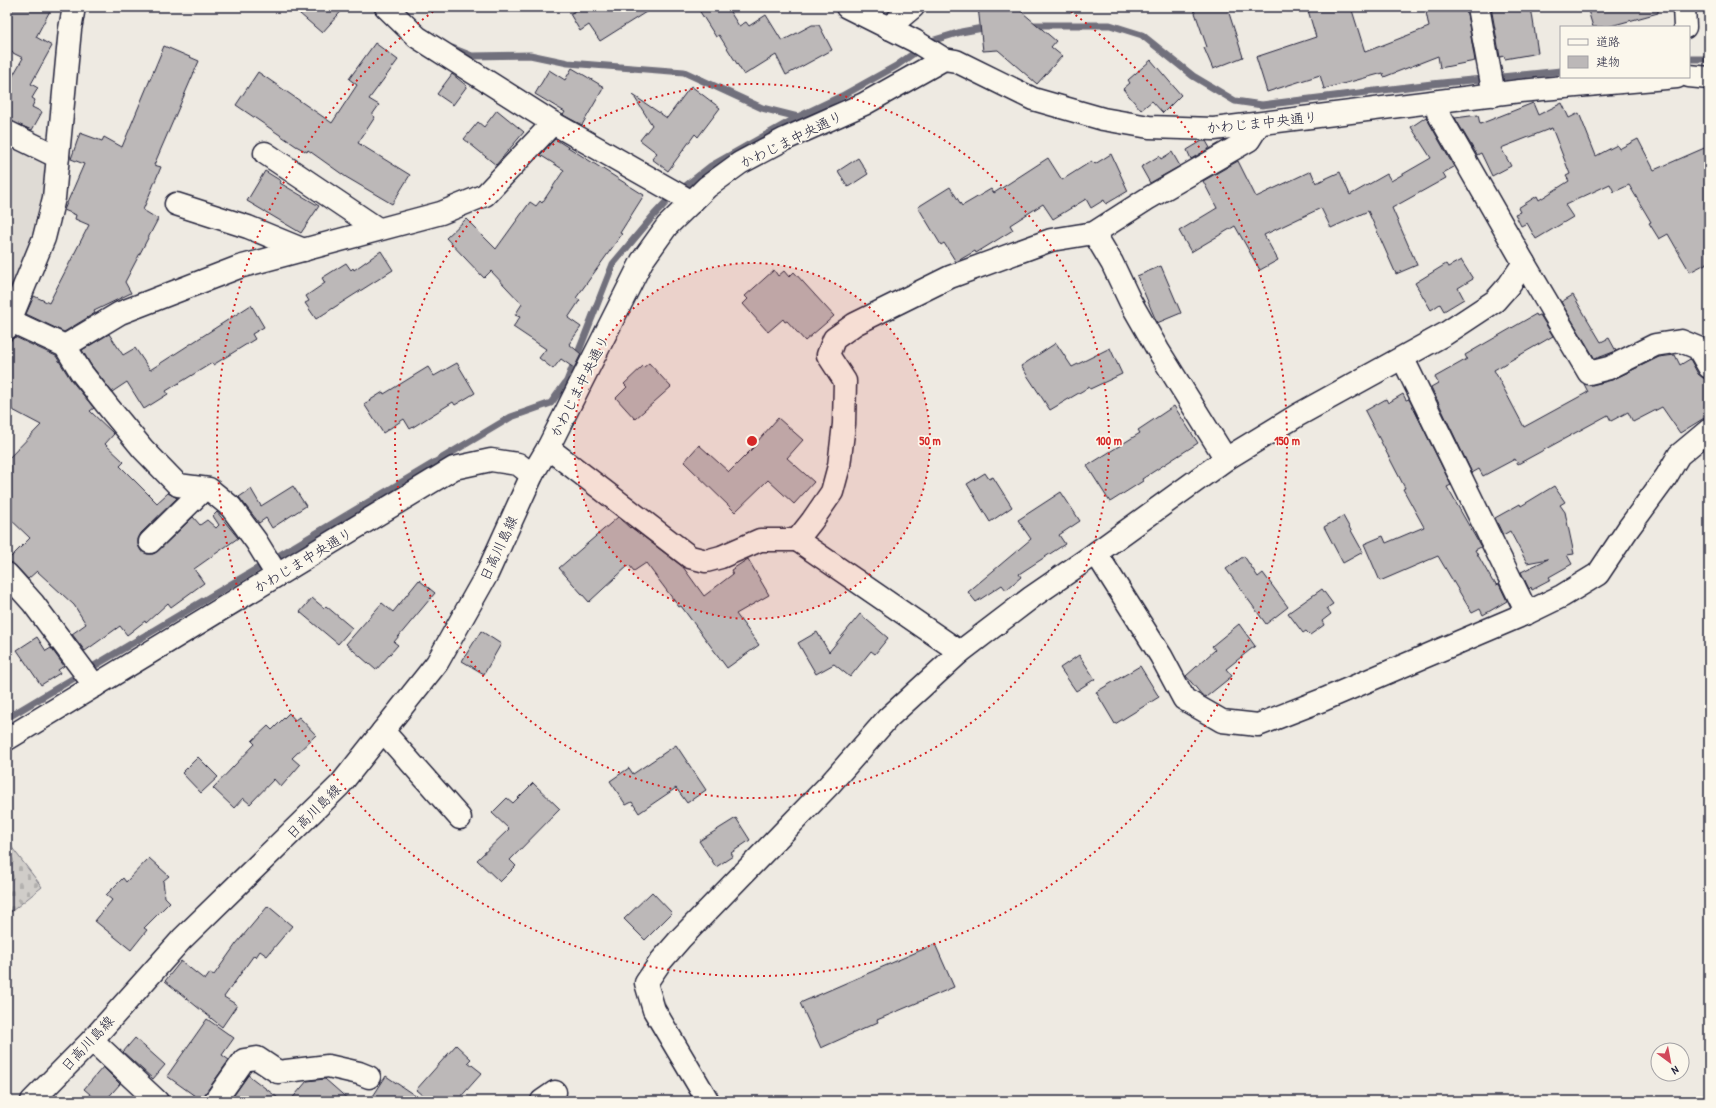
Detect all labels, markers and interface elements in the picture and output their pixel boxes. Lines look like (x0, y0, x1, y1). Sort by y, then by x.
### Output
legend (1560, 26, 1690, 78)
text: 道路 (1596, 33, 1620, 50)
text: 建物 (1596, 53, 1620, 70)
street label: かわじま中央通り (737, 106, 845, 172)
street label: かわじま中央通り (1205, 107, 1319, 137)
street label: かわじま中央通り (545, 332, 613, 440)
text: 50 m (919, 432, 941, 449)
text: 100 m (1096, 432, 1122, 449)
text: 150 m (1274, 432, 1300, 449)
centre of rings (745, 434, 759, 448)
street label: 日高川島線 (475, 512, 521, 584)
street label: かわじま中央通り (250, 523, 356, 597)
street label: 日高川島線 (282, 780, 344, 842)
street label: 日高川島線 (56, 1011, 118, 1075)
north arrow (1650, 1042, 1690, 1082)
text: N (1669, 1063, 1681, 1078)

